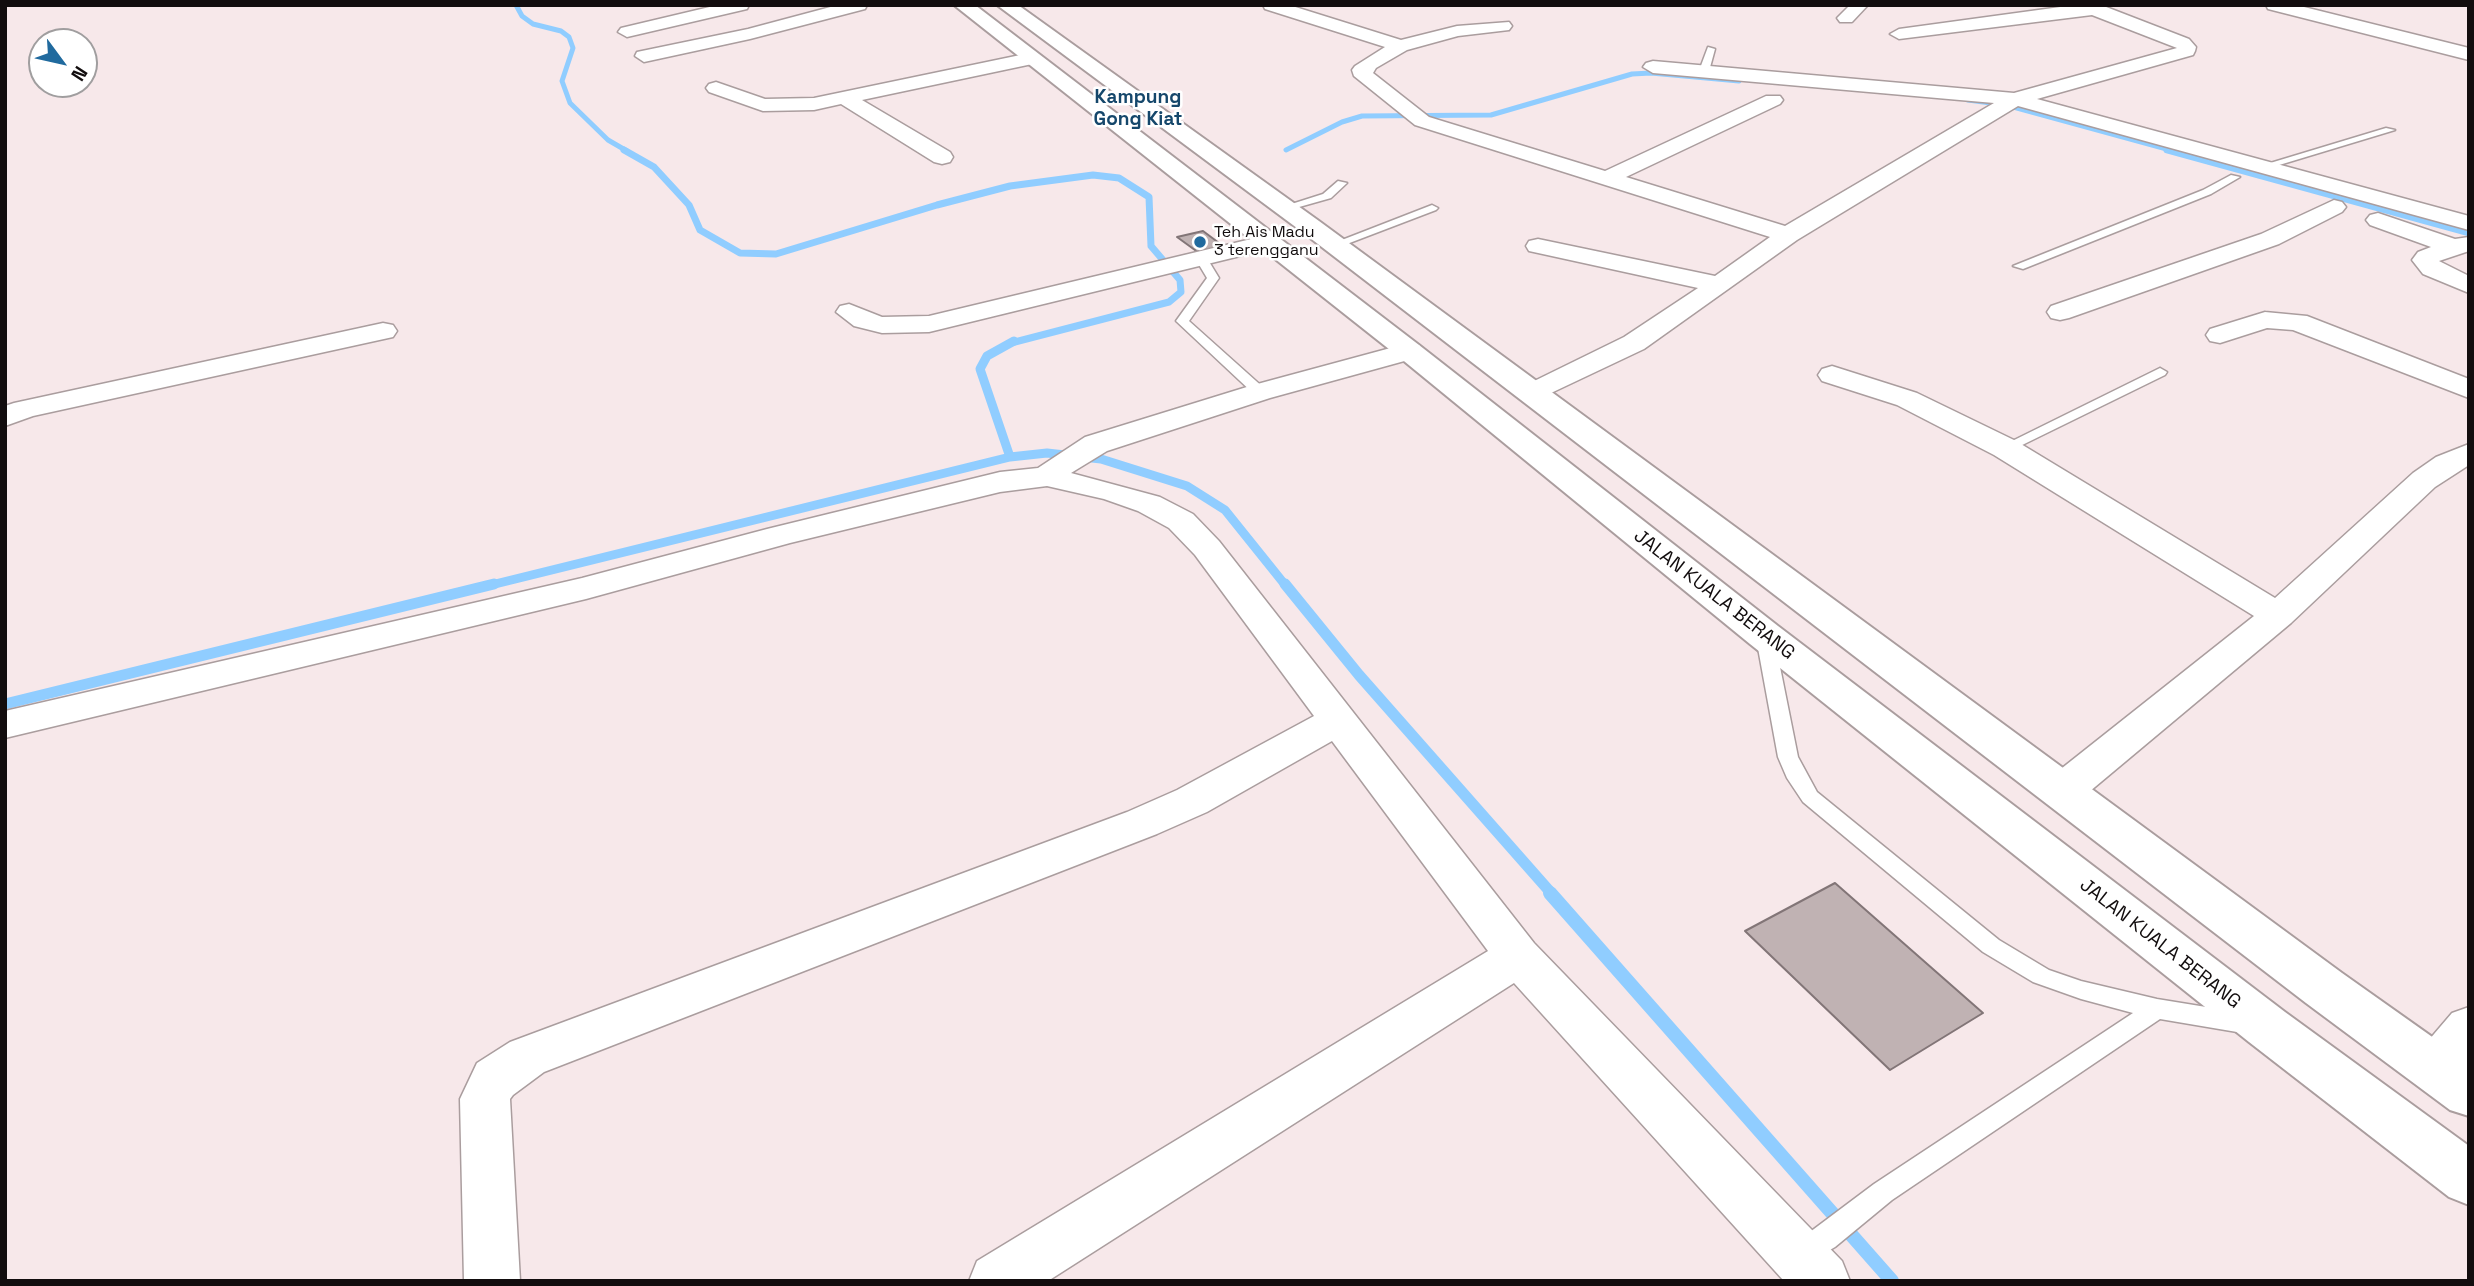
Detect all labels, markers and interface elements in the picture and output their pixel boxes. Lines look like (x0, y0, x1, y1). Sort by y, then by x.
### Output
north arrow (28, 28, 98, 98)
text: N (65, 61, 93, 86)
district label: Kampung Gong Kiat (1094, 87, 1182, 131)
place label: Teh Ais Madu 3 terengganu (1214, 223, 1319, 261)
marker: Teh Ais Madu 3 terengganu (1192, 234, 1208, 250)
street label: JALAN KUALA BERANG (1629, 525, 1799, 665)
street label: JALAN KUALA BERANG (2075, 874, 2245, 1014)

